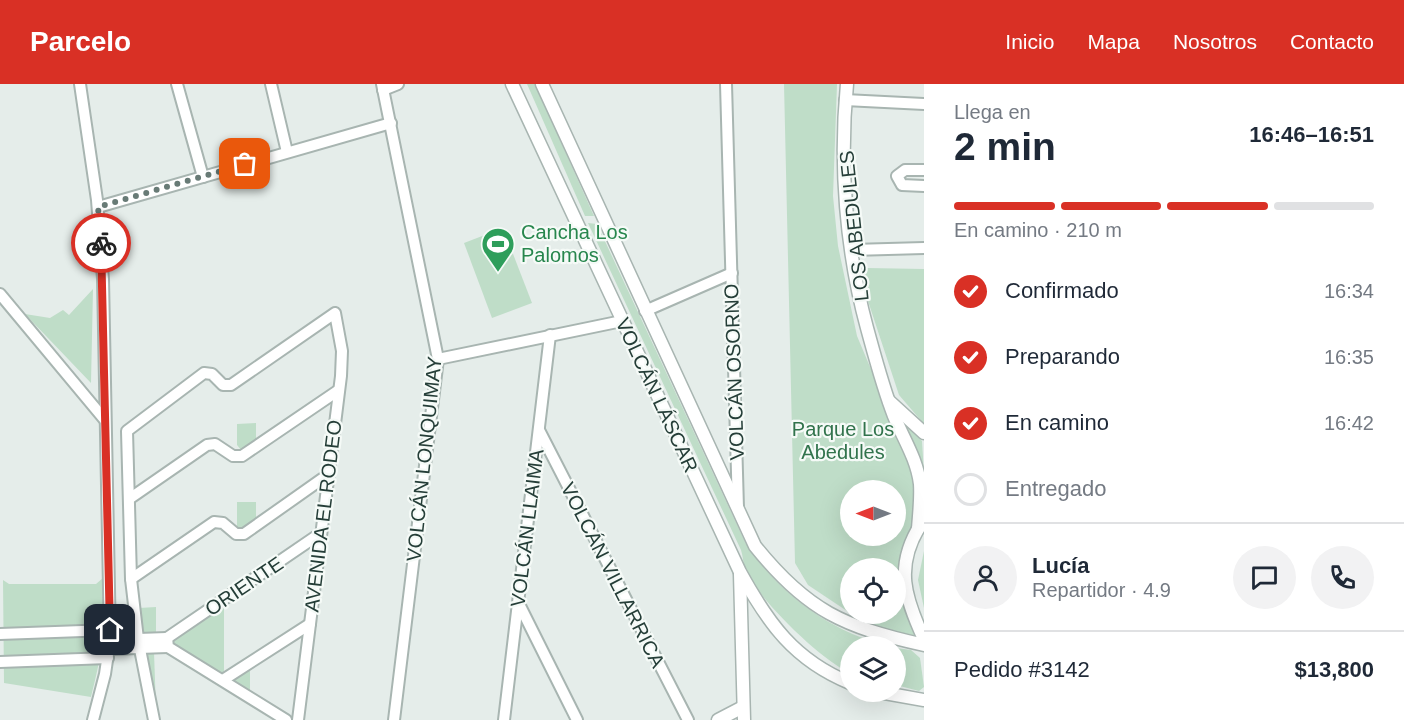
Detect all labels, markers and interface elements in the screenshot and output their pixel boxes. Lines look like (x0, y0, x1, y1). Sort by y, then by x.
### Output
text: Parcelo (30, 26, 131, 57)
text: Inicio (1005, 30, 1054, 53)
text: Mapa (1087, 30, 1140, 53)
text: Nosotros (1173, 30, 1257, 53)
text: Contacto (1290, 30, 1374, 53)
text: Llega en (954, 101, 1031, 123)
text: 16:46–16:51 (1249, 122, 1374, 147)
text: 2 min (954, 125, 1056, 168)
pin (219, 138, 270, 189)
icon: bag (228, 147, 261, 180)
street label: LOS ABEDULES (835, 150, 873, 302)
courier (71, 213, 131, 273)
text: En camino · 210 m (954, 219, 1122, 241)
place label: Cancha Los Palomos (521, 221, 628, 266)
sports icon: Cancha Los Palomos (480, 226, 516, 273)
icon: bike (85, 227, 118, 260)
icon: check (954, 275, 987, 308)
text: Confirmado (1005, 278, 1119, 303)
text: 16:34 (1324, 280, 1374, 302)
street label: VOLCÁN OSORNO (720, 283, 748, 461)
street label: VOLCÁN LÁSCAR (612, 314, 702, 476)
icon: check (954, 341, 987, 374)
text: Preparando (1005, 344, 1120, 369)
text: 16:35 (1324, 346, 1374, 368)
street label: VOLCÁN LONQUIMAY (402, 355, 446, 563)
icon: check (954, 407, 987, 440)
text: En camino (1005, 410, 1109, 435)
text: 16:42 (1324, 412, 1374, 434)
park label: Parque Los Abedules (792, 418, 894, 463)
street label: AVENIDA EL RODEO (300, 419, 346, 613)
street label: VOLCÁN LLAIMA (506, 447, 548, 608)
text: Entregado (1005, 476, 1107, 501)
street label: VOLCÁN VILLARRICA (557, 479, 670, 672)
north arrow (840, 480, 906, 546)
map controls (840, 480, 906, 702)
button: person (954, 546, 1017, 609)
button: chat (1233, 546, 1296, 609)
button: phone (1311, 546, 1374, 609)
street label: ORIENTE (201, 552, 287, 620)
text: Lucía (1032, 553, 1089, 578)
button: locate (840, 558, 906, 624)
text: Repartidor · 4.9 (1032, 579, 1171, 601)
pin (84, 604, 135, 655)
icon: home (93, 613, 126, 646)
button: layers (840, 636, 906, 702)
text: Pedido #3142 (954, 657, 1090, 682)
text: $13,800 (1294, 657, 1374, 682)

